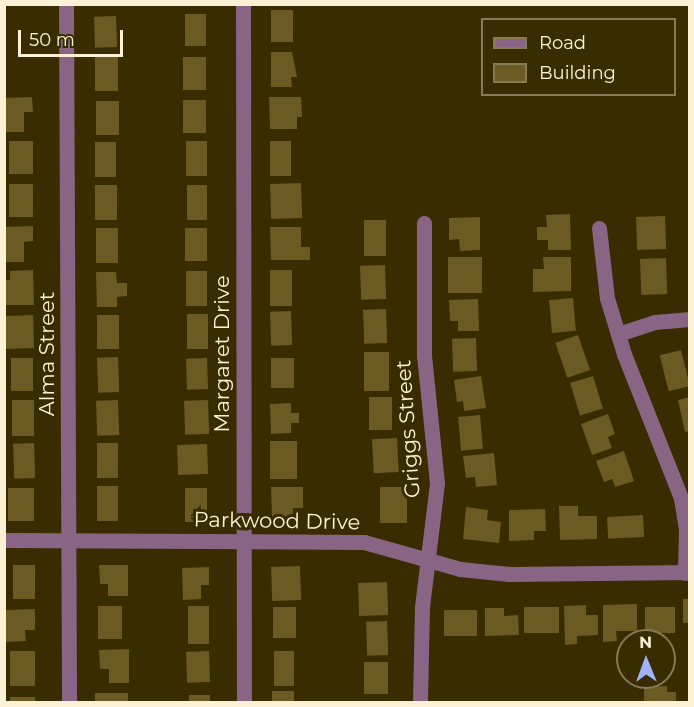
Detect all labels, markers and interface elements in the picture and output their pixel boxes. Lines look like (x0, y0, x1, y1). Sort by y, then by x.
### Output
scale bar (21, 18, 126, 56)
legend (481, 18, 676, 96)
text: 50 m (29, 29, 75, 51)
text: Road (539, 32, 586, 54)
text: Building (539, 62, 616, 84)
street label: Margaret Drive (209, 275, 235, 433)
street label: Alma Street (34, 292, 60, 416)
street label: Griggs Street (391, 359, 425, 499)
street label: Parkwood Drive (193, 507, 361, 535)
north arrow (616, 629, 676, 689)
text: N (639, 633, 652, 652)

